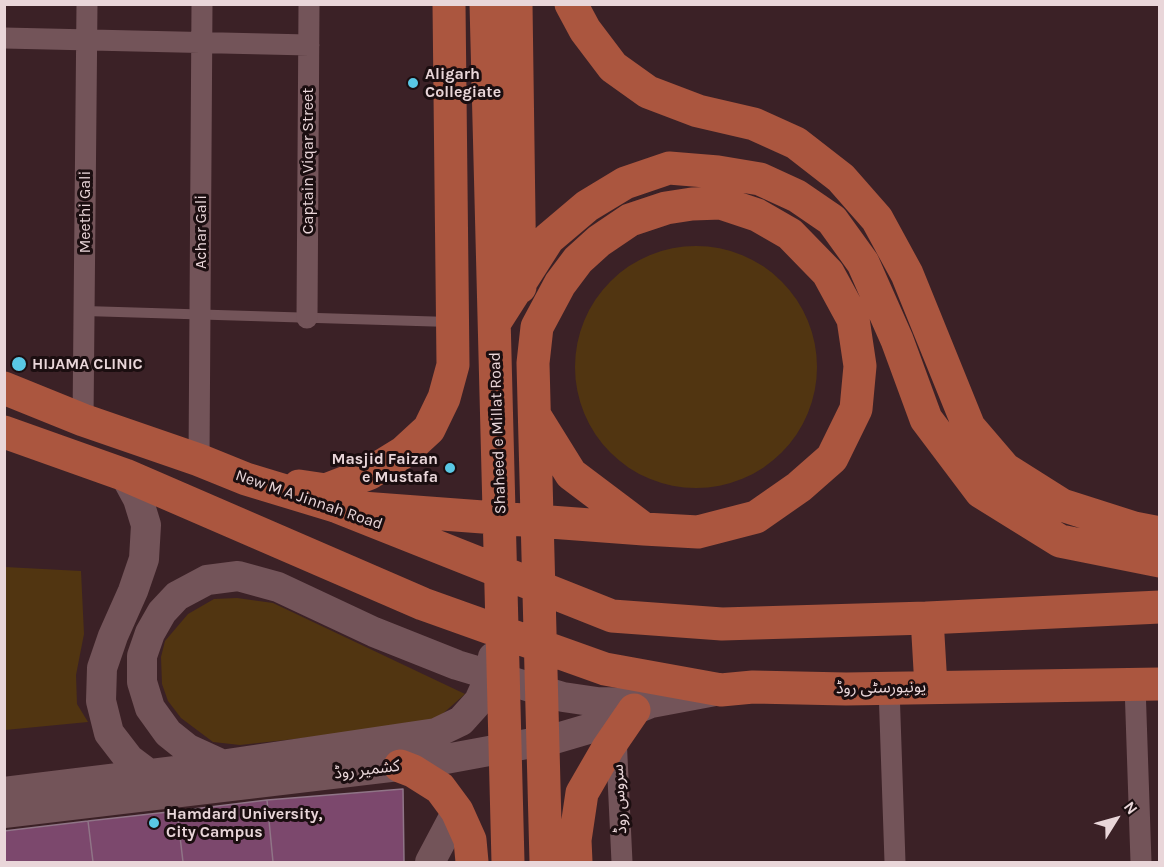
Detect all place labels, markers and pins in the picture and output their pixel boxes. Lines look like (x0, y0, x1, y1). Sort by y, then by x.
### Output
place label: Aligarh Collegiate (425, 64, 501, 102)
marker: Aligarh Collegiate (406, 76, 420, 90)
place label: HIJAMA CLINIC (32, 354, 143, 374)
marker: HIJAMA CLINIC (10, 355, 28, 373)
place label: Masjid Faizan e Mustafa (332, 449, 438, 487)
marker: Masjid Faizan e Mustafa (443, 461, 457, 475)
place label: Hamdard University, City Campus (166, 804, 323, 842)
marker: Hamdard University, City Campus (147, 816, 161, 830)

